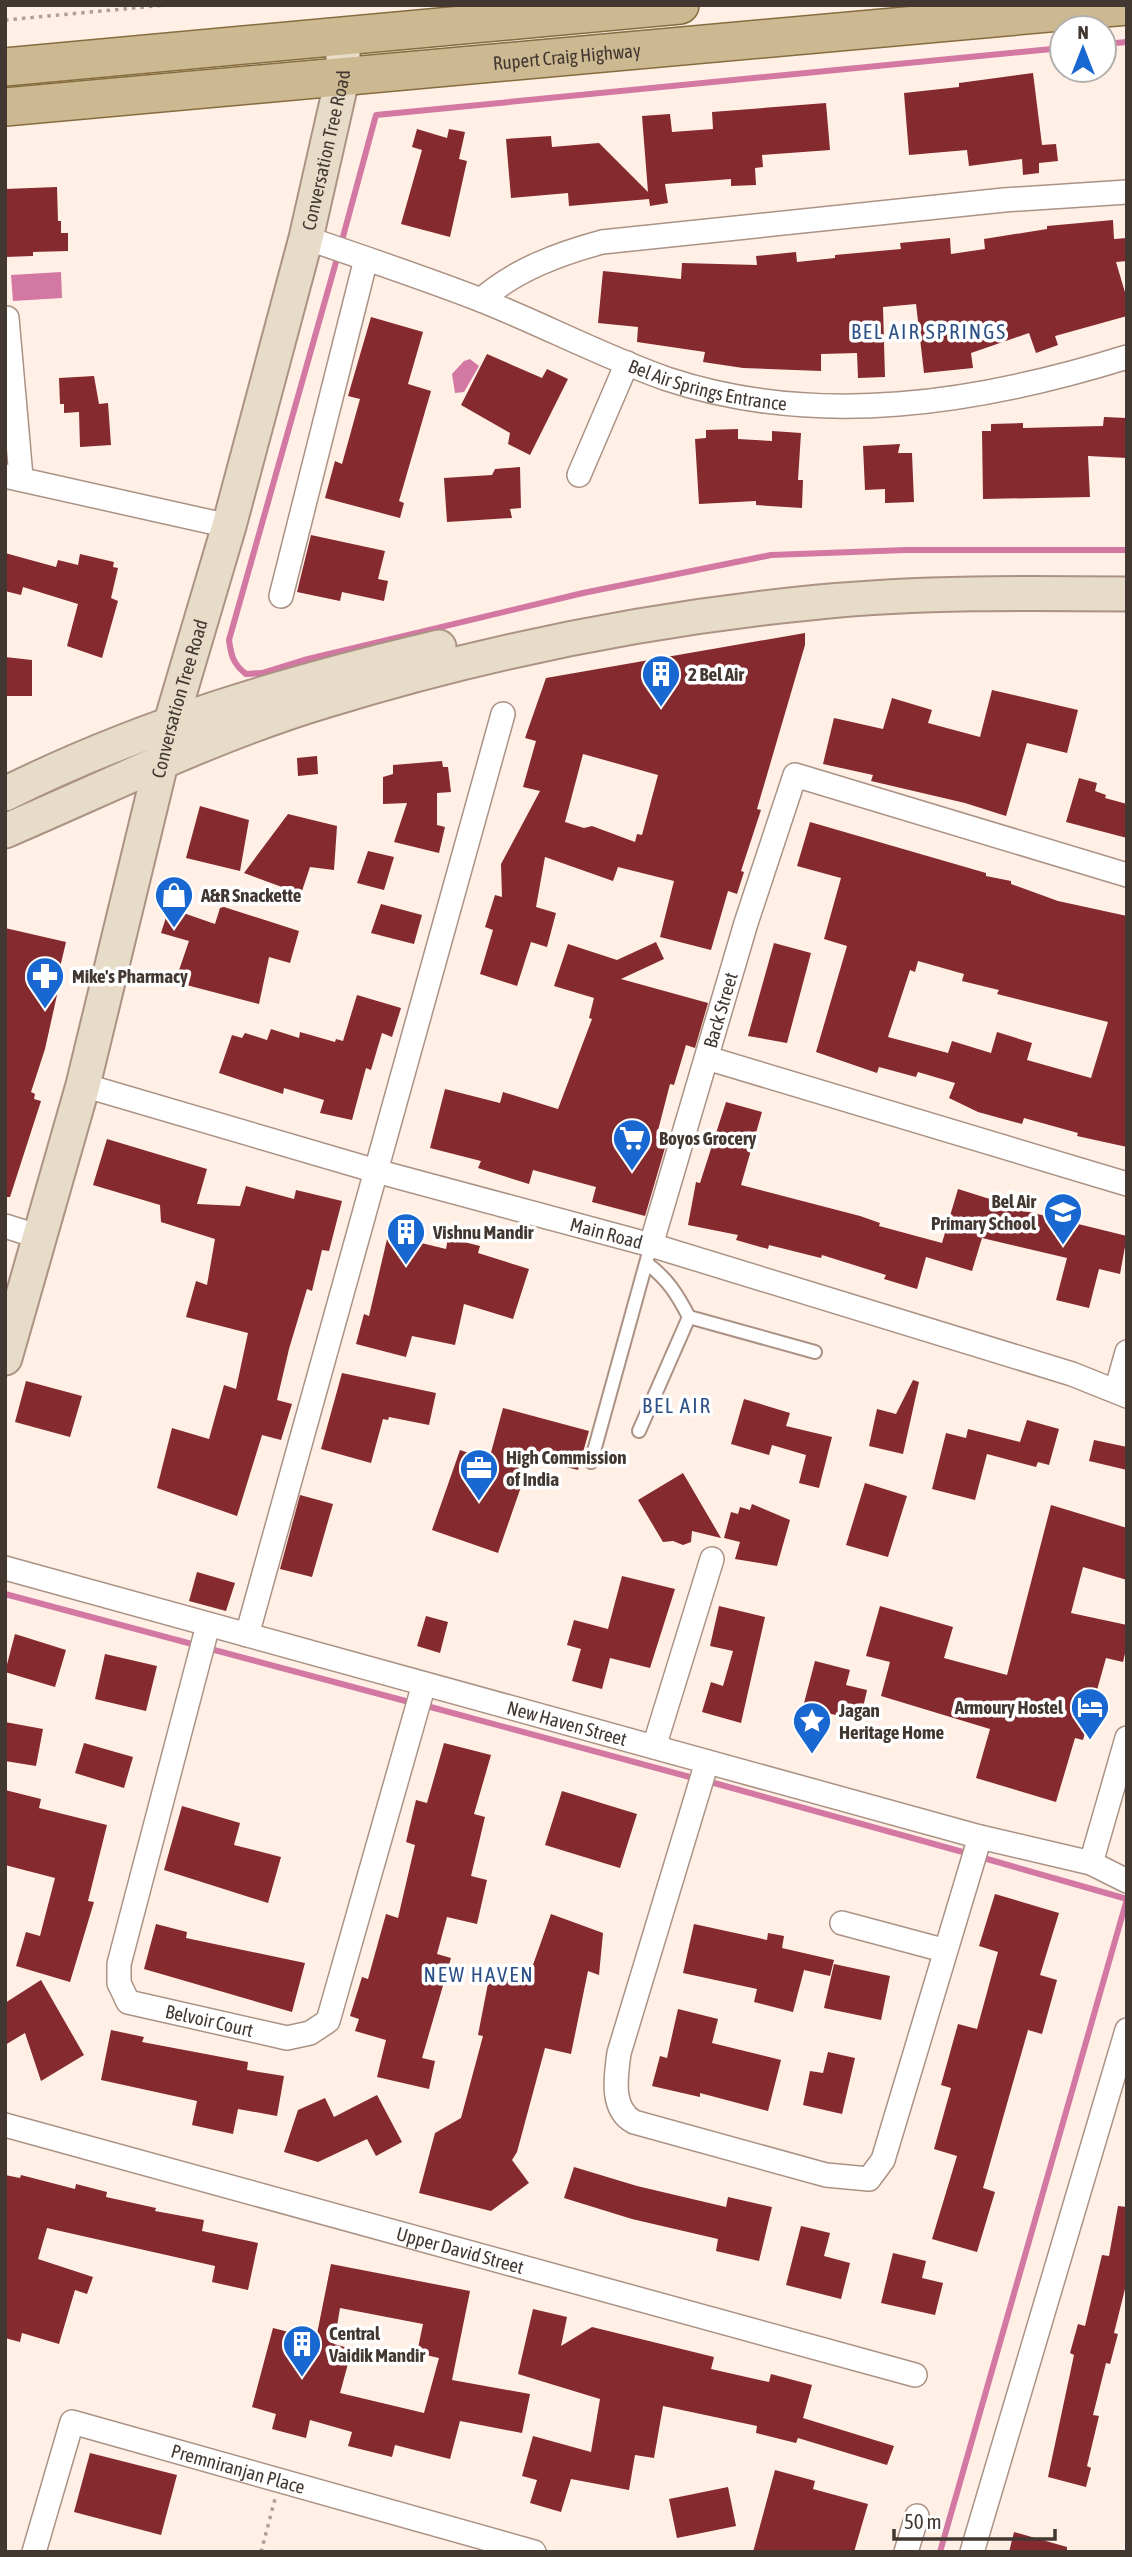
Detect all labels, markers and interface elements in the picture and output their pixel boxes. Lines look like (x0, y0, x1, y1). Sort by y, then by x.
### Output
north arrow (1048, 14, 1118, 84)
text: N (1077, 21, 1089, 43)
street label: Rupert Craig Highway (492, 39, 642, 74)
street label: Conversation Tree Road (297, 70, 354, 232)
district label: BEL AIR SPRINGS (851, 319, 1007, 343)
street label: Bel Air Springs Entrance (625, 355, 788, 415)
street label: Conversation Tree Road (147, 617, 212, 780)
building icon: 2 Bel Air (640, 653, 682, 708)
place label: 2 Bel Air (688, 663, 744, 685)
shop icon: A&R Snackette (153, 874, 195, 929)
place label: A&R Snackette (200, 884, 302, 906)
pharmacy icon: Mike's Pharmacy (24, 955, 66, 1010)
place label: Mike's Pharmacy (72, 965, 188, 987)
street label: Back Street (699, 970, 742, 1050)
supermarket icon: Boyos Grocery (611, 1117, 653, 1172)
place label: Boyos Grocery (659, 1127, 756, 1149)
place label: Bel Air Primary School (931, 1190, 1037, 1234)
school or university icon: Bel Air Primary School (1042, 1191, 1084, 1246)
building icon: Vishnu Mandir (385, 1211, 427, 1266)
street label: Main Road (568, 1213, 645, 1253)
place label: Vishnu Mandir (432, 1221, 534, 1243)
district label: BEL AIR (642, 1393, 712, 1417)
place label: High Commission of India (506, 1446, 627, 1490)
office icon: High Commission of India (458, 1447, 500, 1502)
hotel icon: Armoury Hostel (1069, 1686, 1111, 1741)
street label: New Haven Street (505, 1696, 629, 1750)
place label: Armoury Hostel (954, 1696, 1064, 1718)
place label: Jagan Heritage Home (838, 1699, 945, 1743)
place icon: Jagan Heritage Home (791, 1700, 833, 1755)
district label: NEW HAVEN (423, 1962, 535, 1986)
street label: Belvoir Court (163, 2000, 255, 2041)
street label: Upper David Street (394, 2222, 526, 2278)
place label: Central Vaidik Mandir (328, 2322, 425, 2366)
building icon: Central Vaidik Mandir (281, 2323, 323, 2378)
street label: Premniranjan Place (169, 2439, 308, 2498)
scale bar (894, 2498, 1055, 2542)
text: 50 m (904, 2509, 942, 2533)

